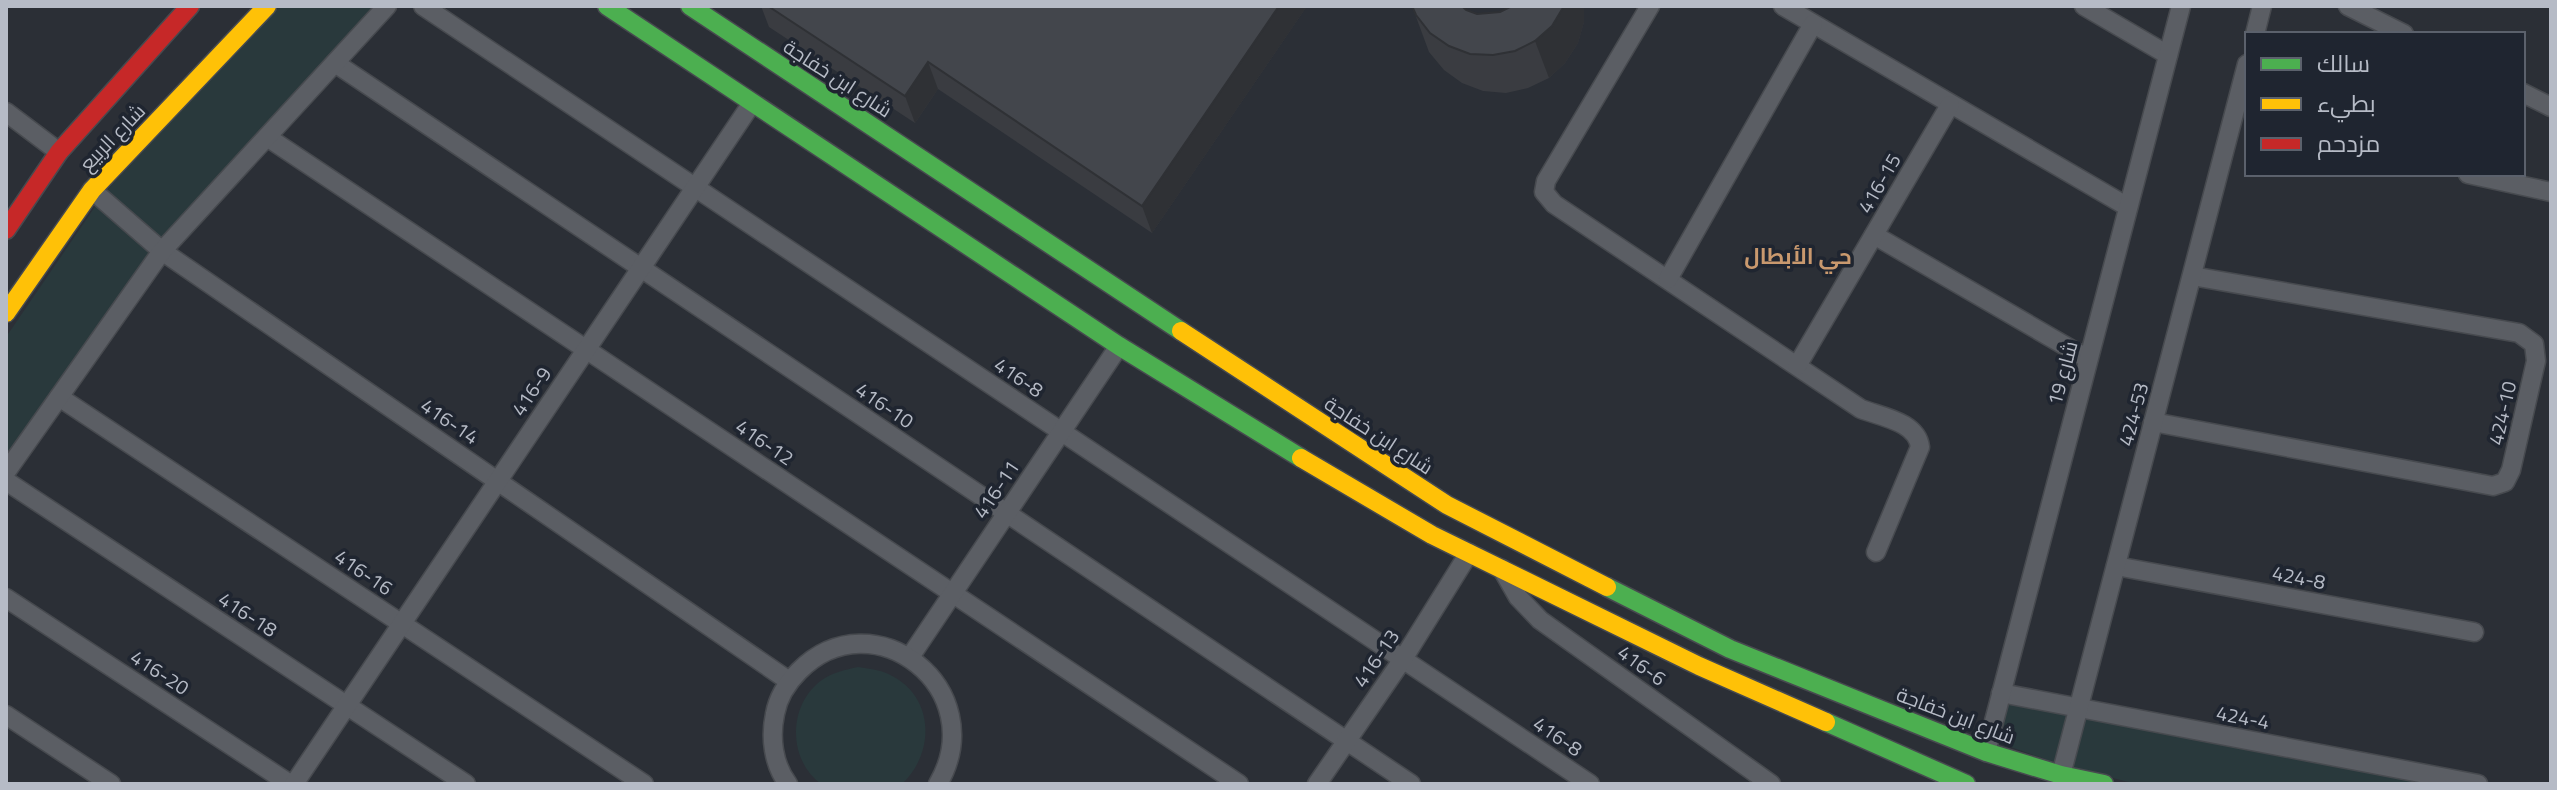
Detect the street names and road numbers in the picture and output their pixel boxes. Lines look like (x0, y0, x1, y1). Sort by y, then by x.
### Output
street label: شارع ابن خفاجة (777, 31, 899, 125)
street label: شارع الربيع (72, 96, 152, 178)
street label: 416-15 (1849, 147, 1909, 219)
street label: شارع 19 (2039, 337, 2085, 409)
street label: 416-8 (988, 349, 1050, 405)
street label: 416-9 (503, 360, 559, 422)
street label: 416-10 (849, 374, 921, 436)
street label: 424-10 (2480, 378, 2524, 448)
street label: 424-53 (2110, 379, 2156, 449)
street label: شارع ابن خفاجة (1318, 388, 1440, 482)
street label: 416-14 (414, 390, 486, 452)
street label: 416-12 (729, 411, 801, 473)
street label: 416-11 (965, 453, 1027, 525)
street label: 416-16 (328, 541, 400, 603)
street label: 424-8 (2270, 557, 2328, 597)
street label: 416-18 (212, 583, 284, 645)
street label: 416-13 (1345, 622, 1407, 694)
street label: 416-6 (1611, 637, 1673, 693)
street label: 416-20 (124, 641, 196, 703)
street label: شارع ابن خفاجة (1892, 678, 2020, 752)
street label: 424-4 (2214, 697, 2272, 737)
street label: 416-8 (1527, 708, 1589, 764)

